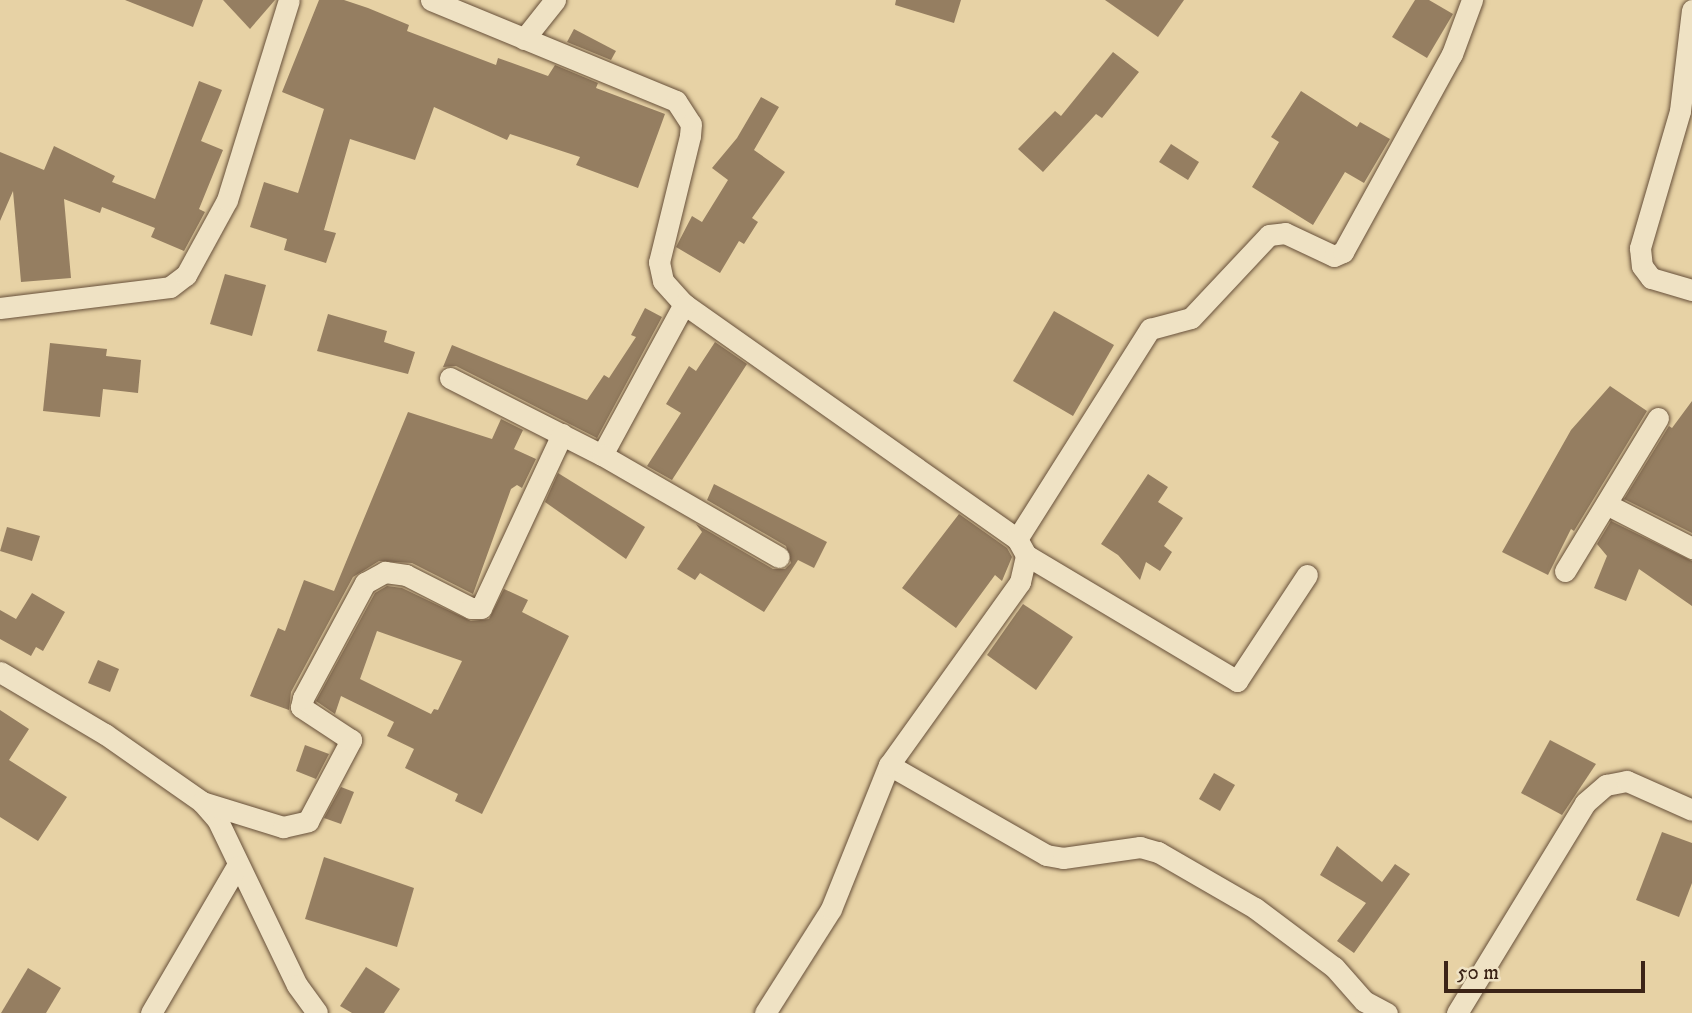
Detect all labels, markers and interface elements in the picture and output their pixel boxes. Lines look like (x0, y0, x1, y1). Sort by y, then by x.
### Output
scale bar (1447, 946, 1648, 990)
text: 50 m (1457, 960, 1499, 986)

